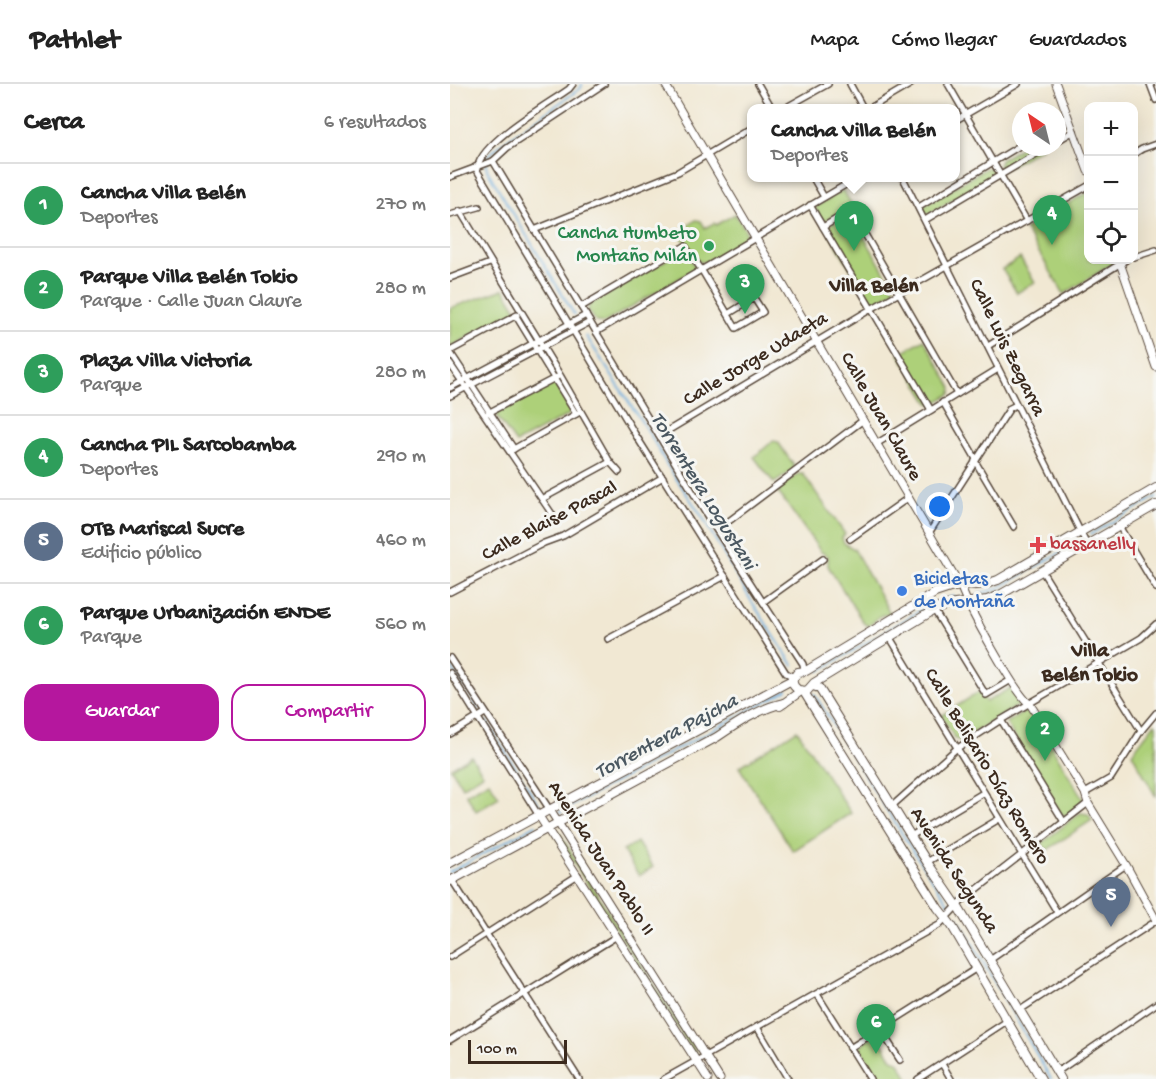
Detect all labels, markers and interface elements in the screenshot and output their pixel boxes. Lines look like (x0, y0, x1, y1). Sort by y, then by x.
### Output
text: Pathlet (30, 25, 120, 58)
text: Mapa (810, 29, 859, 54)
text: Cómo llegar (892, 29, 996, 54)
text: Guardados (1029, 29, 1126, 54)
north arrow (1012, 102, 1066, 156)
map controls (1084, 102, 1138, 264)
button: + (1084, 102, 1138, 156)
popup (747, 104, 960, 182)
text: Cerca (24, 108, 84, 139)
text: 6 resultados (324, 112, 426, 135)
text: Cancha Villa Belén (771, 119, 936, 145)
text: Deportes (771, 145, 848, 168)
button: − (1084, 156, 1138, 210)
text: Cancha Villa Belén (81, 181, 246, 207)
text: 1 (39, 194, 48, 217)
text: 270 m (376, 194, 426, 217)
pin: 4 (1032, 196, 1072, 245)
pin: 1 (834, 202, 874, 251)
text: Deportes (81, 207, 158, 230)
button: locate (1084, 210, 1138, 264)
place label: Cancha Humbeto Montaño Milán (558, 223, 697, 269)
marker: Cancha Humbeto Montaño Milán (702, 239, 716, 253)
pin: 3 (726, 264, 764, 314)
text: Parque Villa Belén Tokio (81, 265, 298, 291)
district label: Villa Belén (828, 275, 920, 300)
street label: Calle Luis Zegarra (963, 276, 1050, 421)
text: 2 (39, 278, 48, 301)
text: 280 m (375, 278, 426, 301)
text: Parque · Calle Juan Claure (81, 291, 302, 314)
street label: Calle Jorge Udaeta (680, 307, 833, 412)
text: Plaza Villa Victoria (81, 349, 251, 375)
street label: Calle Juan Claure (834, 349, 926, 486)
text: 3 (38, 362, 49, 385)
text: 280 m (375, 362, 426, 385)
text: Parque (81, 375, 142, 398)
water label: Torrentera Logustani (643, 409, 762, 577)
text: Cancha PIL Sarcobamba (81, 433, 295, 459)
text: 4 (39, 446, 48, 469)
text: 290 m (376, 446, 426, 469)
text: Deportes (81, 459, 158, 482)
street label: Calle Blaise Pascal (478, 477, 622, 567)
your location (925, 492, 954, 521)
text: OTB Mariscal Sucre (81, 517, 244, 543)
text: 5 (38, 530, 49, 553)
text: 460 m (376, 530, 426, 553)
place label: bassanelly (1050, 534, 1136, 557)
marker: bassanelly (1031, 538, 1045, 552)
text: Edificio público (81, 543, 202, 566)
place label: Bicicletas de Montaña (913, 569, 1015, 615)
marker: Bicicletas de Montaña (895, 584, 909, 598)
text: Parque Urbanización ENDE (81, 601, 330, 627)
text: 6 (38, 614, 49, 637)
text: 560 m (375, 614, 426, 637)
text: Parque (81, 627, 142, 650)
district label: Villa Belén Tokio (1041, 640, 1138, 689)
street label: Calle Belisario Díaz Romero (918, 665, 1054, 869)
button: Guardar (24, 684, 219, 741)
button: Compartir (231, 684, 426, 741)
water label: Torrentera Pajcha (592, 689, 744, 786)
pin: 2 (1026, 712, 1064, 761)
street label: Avenida Juan Pablo II (541, 777, 659, 941)
street label: Avenida Segunda (904, 804, 1003, 939)
pin: 5 (1092, 878, 1130, 927)
pin: 6 (856, 1004, 896, 1054)
scale bar (468, 1037, 567, 1064)
text: 100 m (477, 1041, 517, 1060)

